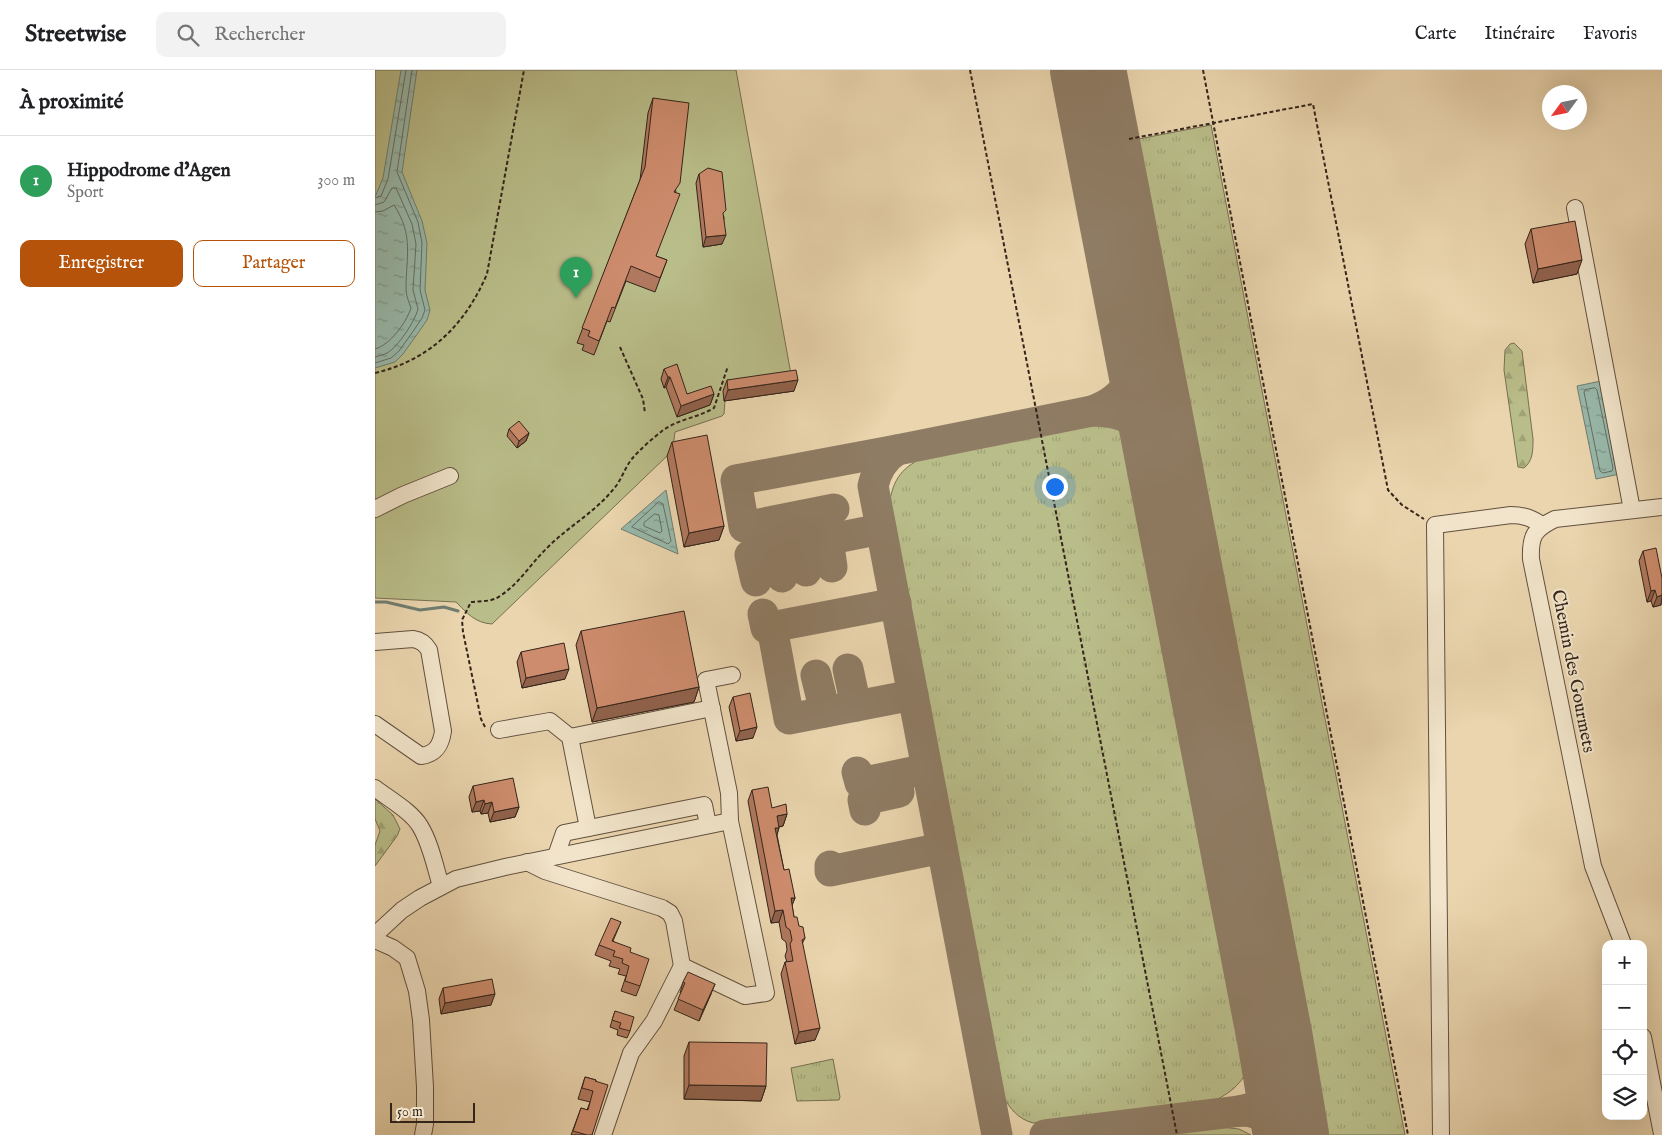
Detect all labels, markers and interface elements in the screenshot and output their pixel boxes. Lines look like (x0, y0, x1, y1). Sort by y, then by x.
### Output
search box (156, 12, 506, 57)
text: Streetwise (25, 19, 126, 50)
icon: search (174, 21, 202, 49)
text: Rechercher (214, 23, 305, 47)
text: Carte (1415, 23, 1457, 46)
text: Itinéraire (1485, 23, 1555, 46)
text: Favoris (1583, 23, 1637, 46)
north arrow (1542, 85, 1587, 130)
text: À proximité (20, 89, 123, 116)
text: Hippodrome d'Agen (67, 159, 231, 183)
text: 1 (33, 171, 39, 191)
text: 300 m (317, 171, 355, 191)
text: Sport (67, 183, 104, 203)
button: Enregistrer (20, 240, 183, 287)
button: Partager (193, 240, 355, 287)
pin: 1 (560, 257, 592, 298)
your location (1042, 474, 1068, 500)
street label: Chemin des Gourmets (1545, 588, 1600, 755)
map controls (1602, 940, 1647, 1120)
button: + (1602, 940, 1647, 985)
button: − (1602, 985, 1647, 1030)
button: locate (1602, 1030, 1647, 1075)
button: layers (1602, 1075, 1647, 1120)
scale bar (390, 1100, 475, 1123)
text: 50 m (397, 1103, 423, 1121)

